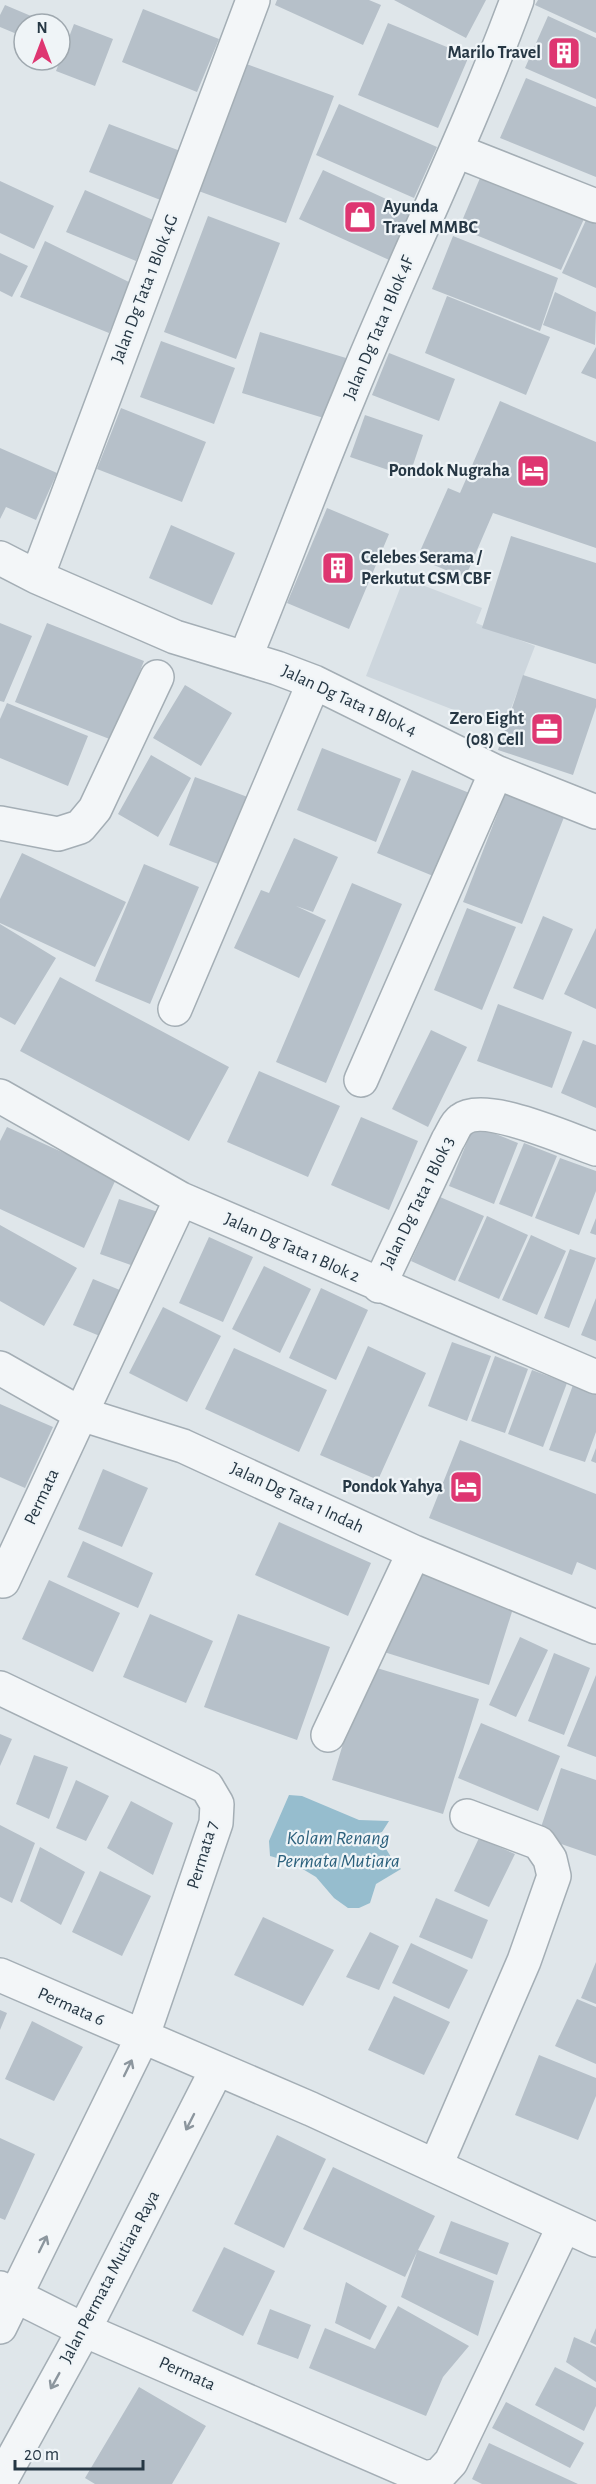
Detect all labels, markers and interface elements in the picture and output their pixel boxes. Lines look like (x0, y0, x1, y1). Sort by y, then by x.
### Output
north arrow (12, 12, 72, 72)
text: N (36, 20, 48, 36)
building icon: Marilo Travel (546, 35, 582, 71)
place label: Marilo Travel (447, 44, 541, 62)
place label: Ayunda Travel MMBC (383, 198, 478, 237)
shop icon: Ayunda Travel MMBC (342, 199, 378, 235)
street label: Jalan Dg Tata 1 Blok 4G (108, 212, 182, 366)
street label: Jalan Dg Tata 1 Blok 4F (341, 253, 418, 403)
hotel icon: Pondok Nugraha (515, 453, 551, 489)
place label: Pondok Nugraha (389, 462, 510, 480)
place label: Celebes Serama / Perkutut CSM CBF (361, 549, 492, 588)
building icon: Celebes Serama / Perkutut CSM CBF (320, 550, 356, 586)
street label: Jalan Dg Tata 1 Blok 4 (279, 662, 420, 740)
place label: Zero Eight (08) Cell (450, 710, 524, 749)
office icon: Zero Eight (08) Cell (529, 711, 565, 747)
street label: Jalan Dg Tata 1 Blok 3 (378, 1134, 458, 1272)
street label: Jalan Dg Tata 1 Blok 2 (222, 1210, 362, 1286)
street label: Jalan Dg Tata 1 Indah (228, 1459, 366, 1537)
street label: Permata (21, 1466, 63, 1528)
hotel icon: Pondok Yahya (448, 1469, 484, 1505)
place label: Pondok Yahya (342, 1478, 443, 1496)
street label: Permata 7 (184, 1819, 222, 1891)
water label: Kolam Renang Permata Mutiara (276, 1828, 400, 1871)
street label: Permata 6 (35, 1984, 107, 2030)
one-way arrow (122, 2060, 134, 2078)
one-way arrow (184, 2112, 195, 2130)
street label: Jalan Permata Mutiara Raya (57, 2188, 163, 2366)
one-way arrow (37, 2235, 49, 2253)
street label: Permata (156, 2354, 218, 2394)
one-way arrow (49, 2372, 61, 2389)
scale bar (15, 2433, 142, 2471)
text: 20 m (24, 2446, 59, 2464)

